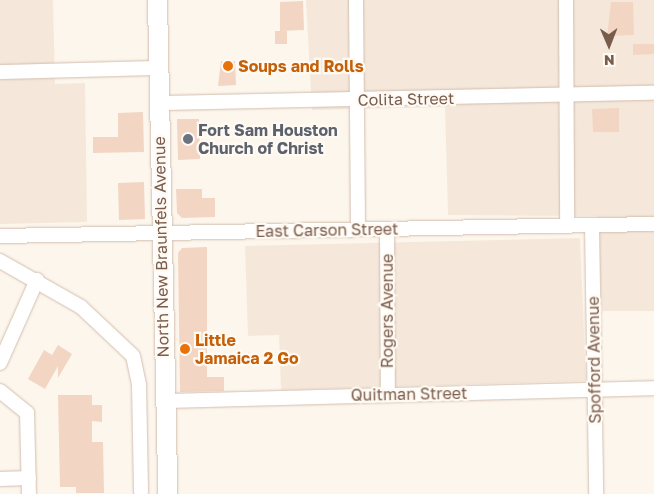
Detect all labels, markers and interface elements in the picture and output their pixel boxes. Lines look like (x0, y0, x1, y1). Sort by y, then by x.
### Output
north arrow (584, 20, 634, 70)
text: N (604, 52, 615, 69)
place label: Soups and Rolls (238, 56, 364, 76)
marker: Soups and Rolls (222, 60, 234, 72)
street label: Colita Street (357, 89, 455, 109)
place label: Fort Sam Houston Church of Christ (198, 120, 338, 158)
marker: Fort Sam Houston Church of Christ (182, 133, 194, 145)
street label: North New Braunfels Avenue (149, 136, 173, 358)
street label: East Carson Street (255, 219, 399, 241)
street label: Rogers Avenue (377, 254, 397, 368)
street label: Spofford Avenue (583, 296, 605, 424)
place label: Little Jamaica 2 Go (195, 330, 299, 368)
marker: Little Jamaica 2 Go (179, 343, 191, 355)
street label: Quitman Street (351, 383, 467, 405)

